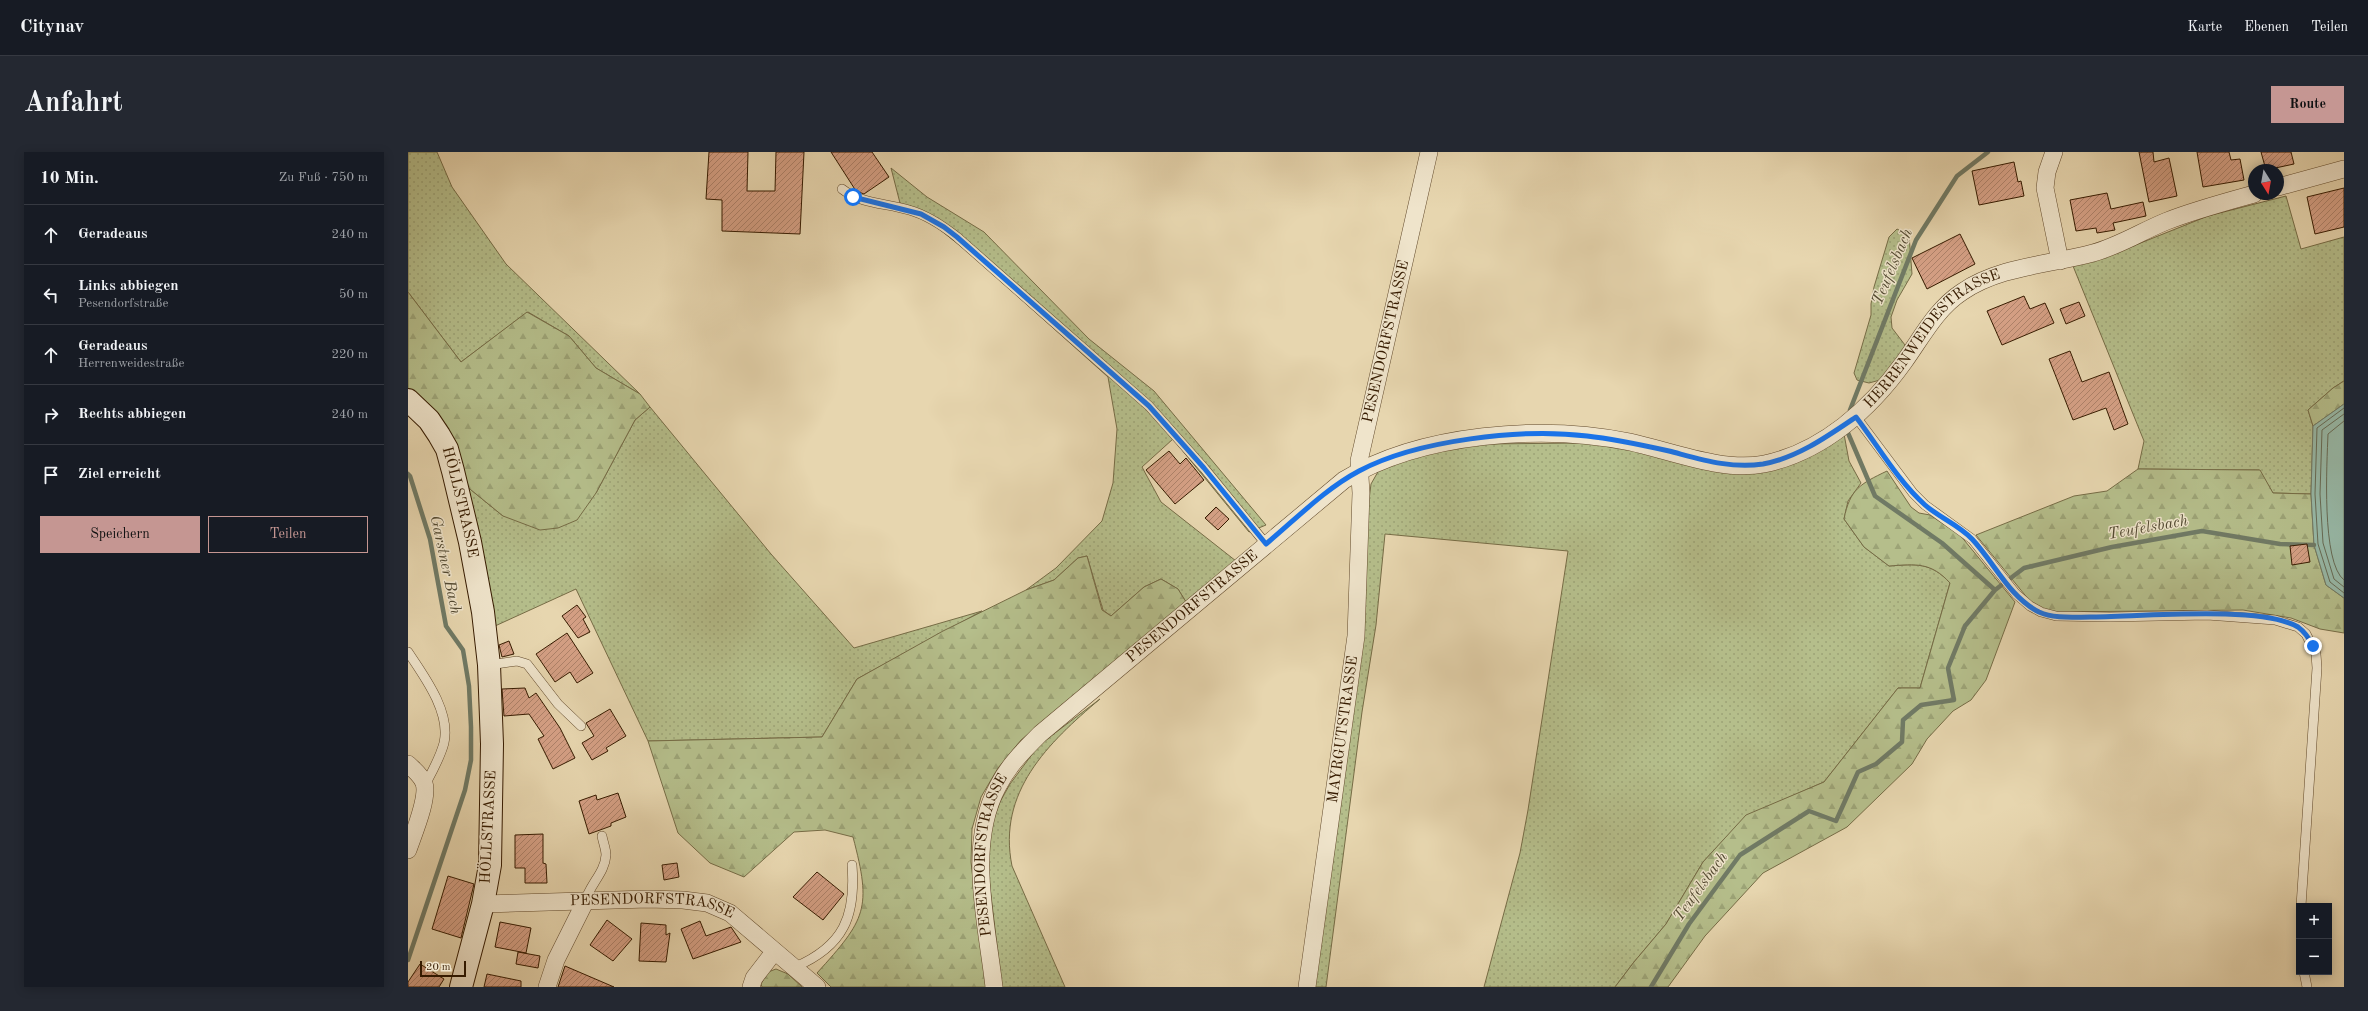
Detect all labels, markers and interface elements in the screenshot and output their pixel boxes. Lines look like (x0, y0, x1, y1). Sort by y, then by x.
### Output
text: Citynav (20, 18, 84, 37)
text: Karte (2188, 20, 2222, 34)
text: Ebenen (2244, 20, 2289, 34)
text: Teilen (2311, 20, 2348, 34)
button: Route (2271, 86, 2344, 123)
text: Anfahrt (24, 90, 123, 118)
north arrow (2248, 164, 2284, 200)
text: 10 Min. (40, 170, 99, 187)
text: Zu Fuß · 750 m (279, 171, 368, 184)
route start (844, 188, 862, 206)
icon: ahead (40, 224, 62, 246)
text: Geradeaus (78, 227, 147, 242)
water label: Teufelsbach (1870, 227, 1916, 307)
text: 240 m (331, 228, 368, 241)
street label: PESENDORFSTRASSE (1360, 259, 1412, 424)
street label: HERRENWEIDESTRASSE (1861, 267, 2002, 411)
text: Links abbiegen (78, 279, 179, 294)
icon: left (40, 284, 62, 306)
text: 50 m (339, 288, 368, 301)
text: Pesendorfstraße (78, 297, 168, 310)
text: Geradeaus (78, 339, 147, 354)
icon: ahead (40, 344, 62, 366)
text: 220 m (331, 348, 368, 361)
text: Herrenweidestraße (78, 357, 184, 370)
icon: right (40, 404, 62, 426)
text: Rechts abbiegen (78, 407, 186, 422)
text: 240 m (331, 408, 368, 421)
street label: HÖLLSTRASSE (439, 445, 480, 559)
icon: arrive (40, 464, 62, 486)
text: Ziel erreicht (78, 467, 161, 482)
water label: Teufelsbach (2107, 513, 2189, 543)
water label: Garstner Bach (427, 514, 463, 616)
button: Speichern (40, 516, 200, 553)
button: Teilen (208, 516, 368, 553)
street label: PESENDORFSTRASSE (1124, 548, 1261, 666)
route end (2304, 637, 2322, 655)
street label: MAYRGUTSTRASSE (1325, 655, 1361, 804)
street label: HÖLLSTRASSE (476, 770, 499, 884)
street label: PESENDORFSTRASSE (973, 771, 1011, 938)
water label: Teufelsbach (1671, 850, 1731, 924)
street label: PESENDORFSTRASSE (570, 891, 736, 921)
map controls (2296, 903, 2332, 975)
button: + (2296, 903, 2332, 939)
button: − (2296, 939, 2332, 975)
scale bar (420, 959, 466, 978)
text: 20 m (426, 962, 451, 973)

